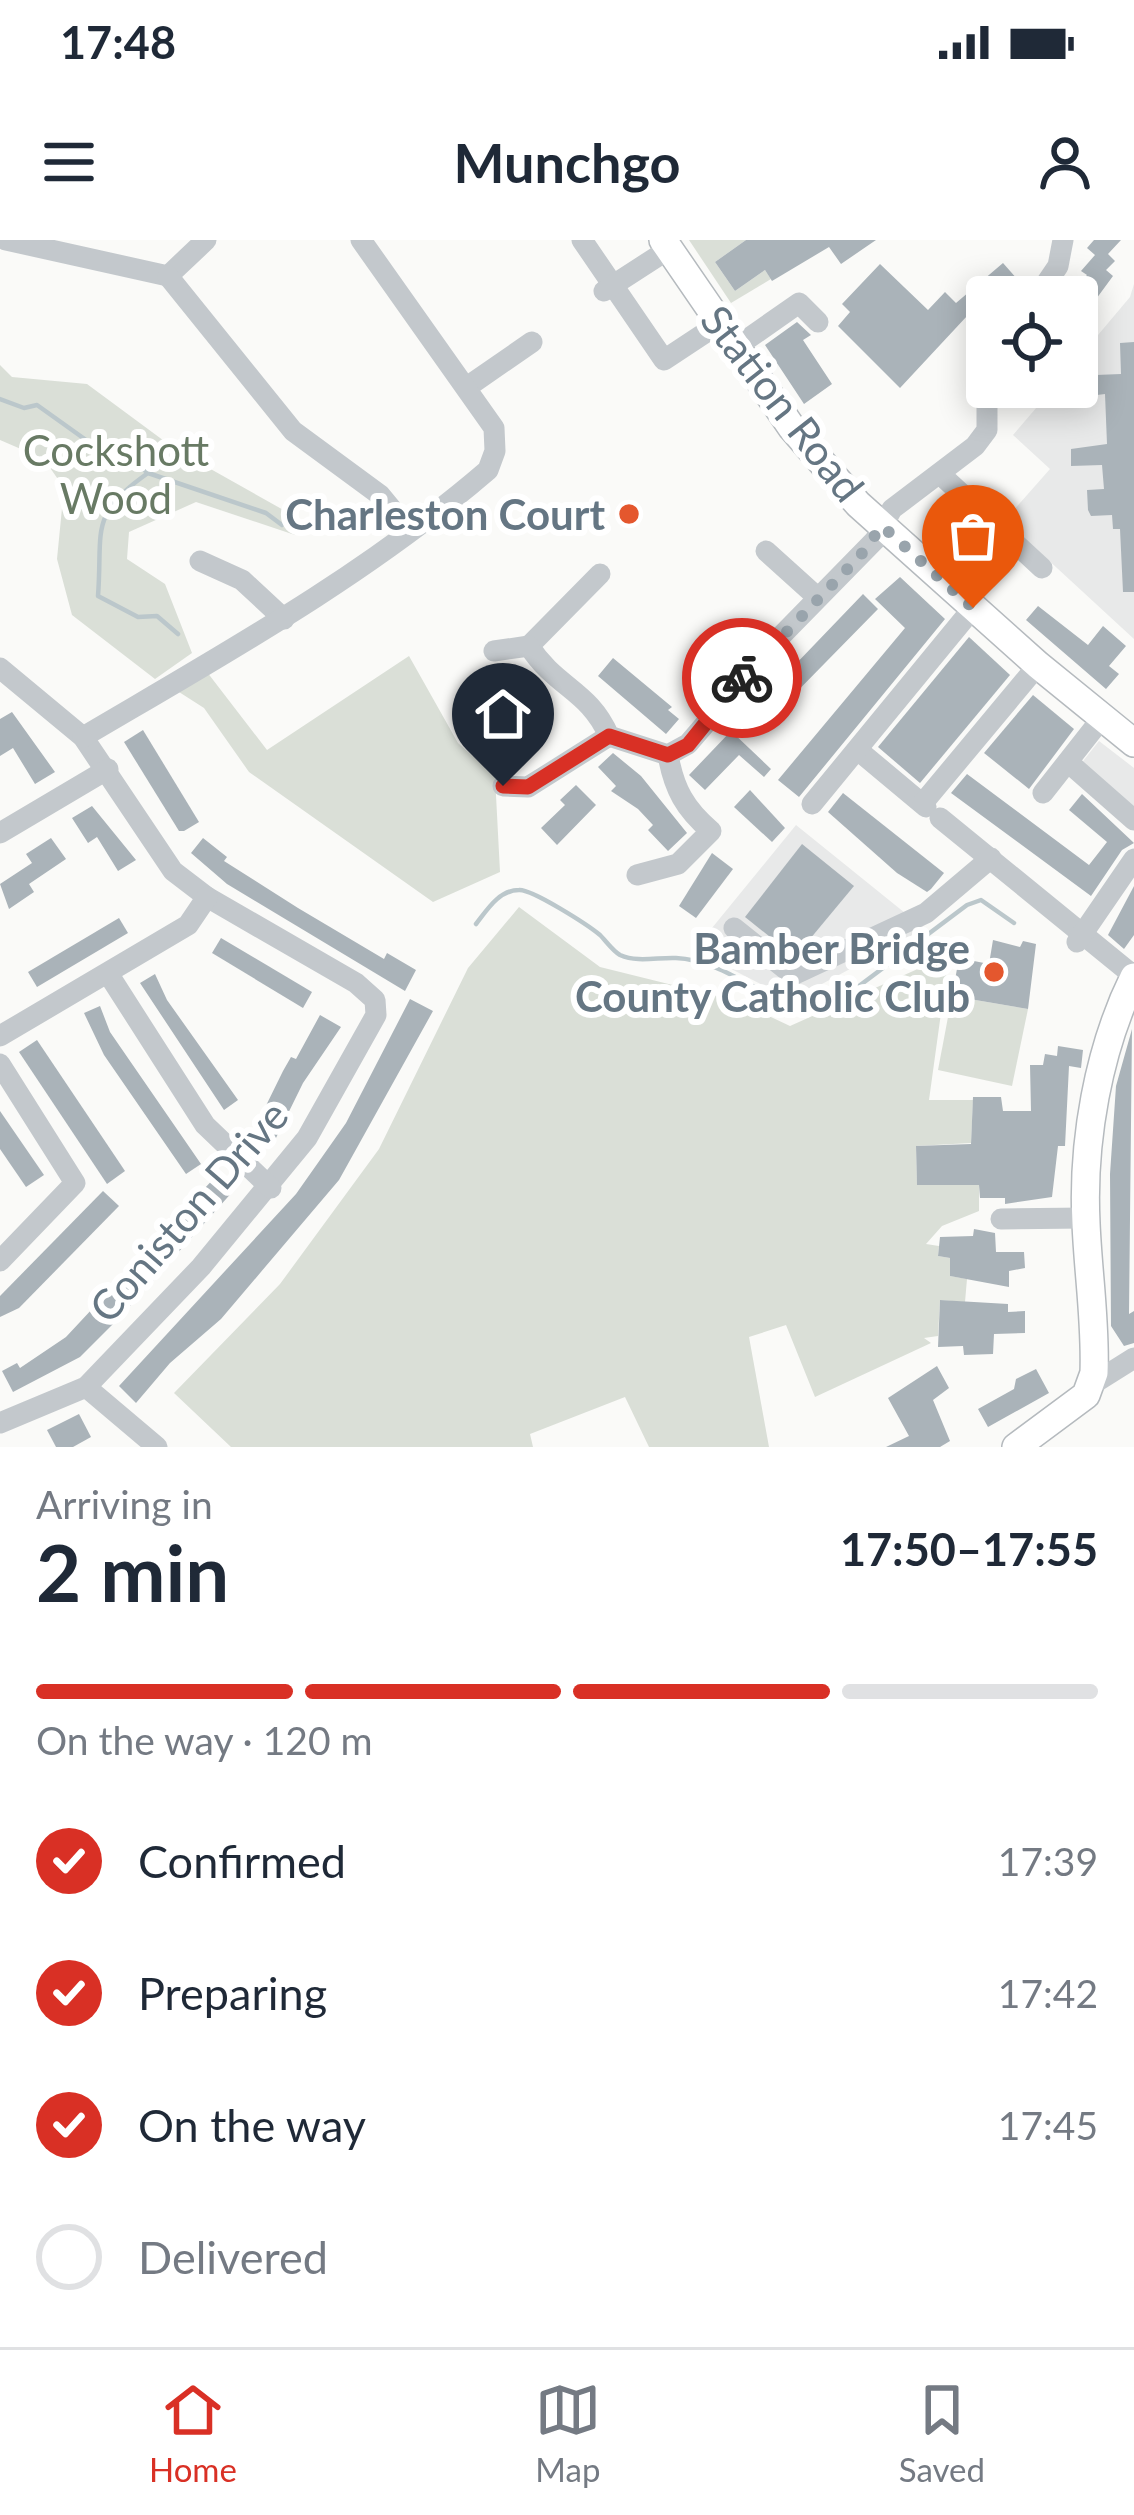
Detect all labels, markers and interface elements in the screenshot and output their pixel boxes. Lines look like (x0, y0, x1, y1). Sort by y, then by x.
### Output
text: 17:48 (60, 15, 176, 69)
icon: menu (36, 129, 102, 195)
icon: person (1032, 129, 1098, 195)
text: Munchgo (454, 130, 680, 195)
map controls (966, 276, 1098, 408)
button: locate (966, 276, 1098, 408)
street label: Station Road (691, 295, 875, 511)
park label: Cockshott Wood (23, 425, 210, 523)
pin (922, 485, 1024, 608)
place label: Charleston Court (285, 489, 605, 539)
marker: Charleston Court (616, 501, 642, 527)
icon: bag (940, 503, 1006, 569)
courier (682, 618, 802, 738)
icon: bike (709, 645, 775, 711)
pin (452, 663, 554, 786)
icon: home (470, 681, 536, 747)
place label: Bamber Bridge County Catholic Club (575, 923, 970, 1021)
marker: Bamber Bridge County Catholic Club (981, 959, 1007, 985)
street label: Coniston Drive (79, 1090, 297, 1332)
text: Arriving in (36, 1481, 213, 1527)
text: 17:50–17:55 (840, 1522, 1098, 1576)
text: 2 min (36, 1525, 229, 1619)
text: On the way · 120 m (36, 1717, 373, 1763)
icon: check (36, 1828, 102, 1894)
text: Confirmed (138, 1834, 346, 1888)
text: 17:39 (998, 1838, 1098, 1884)
icon: check (36, 1960, 102, 2026)
text: Preparing (138, 1966, 327, 2020)
text: 17:42 (998, 1970, 1098, 2016)
icon: check (36, 2092, 102, 2158)
text: On the way (138, 2098, 366, 2152)
text: 17:45 (998, 2102, 1098, 2148)
text: Delivered (138, 2230, 328, 2284)
tab: Home (149, 2377, 237, 2489)
tab: Map (535, 2377, 601, 2489)
tab: Saved (899, 2377, 985, 2489)

